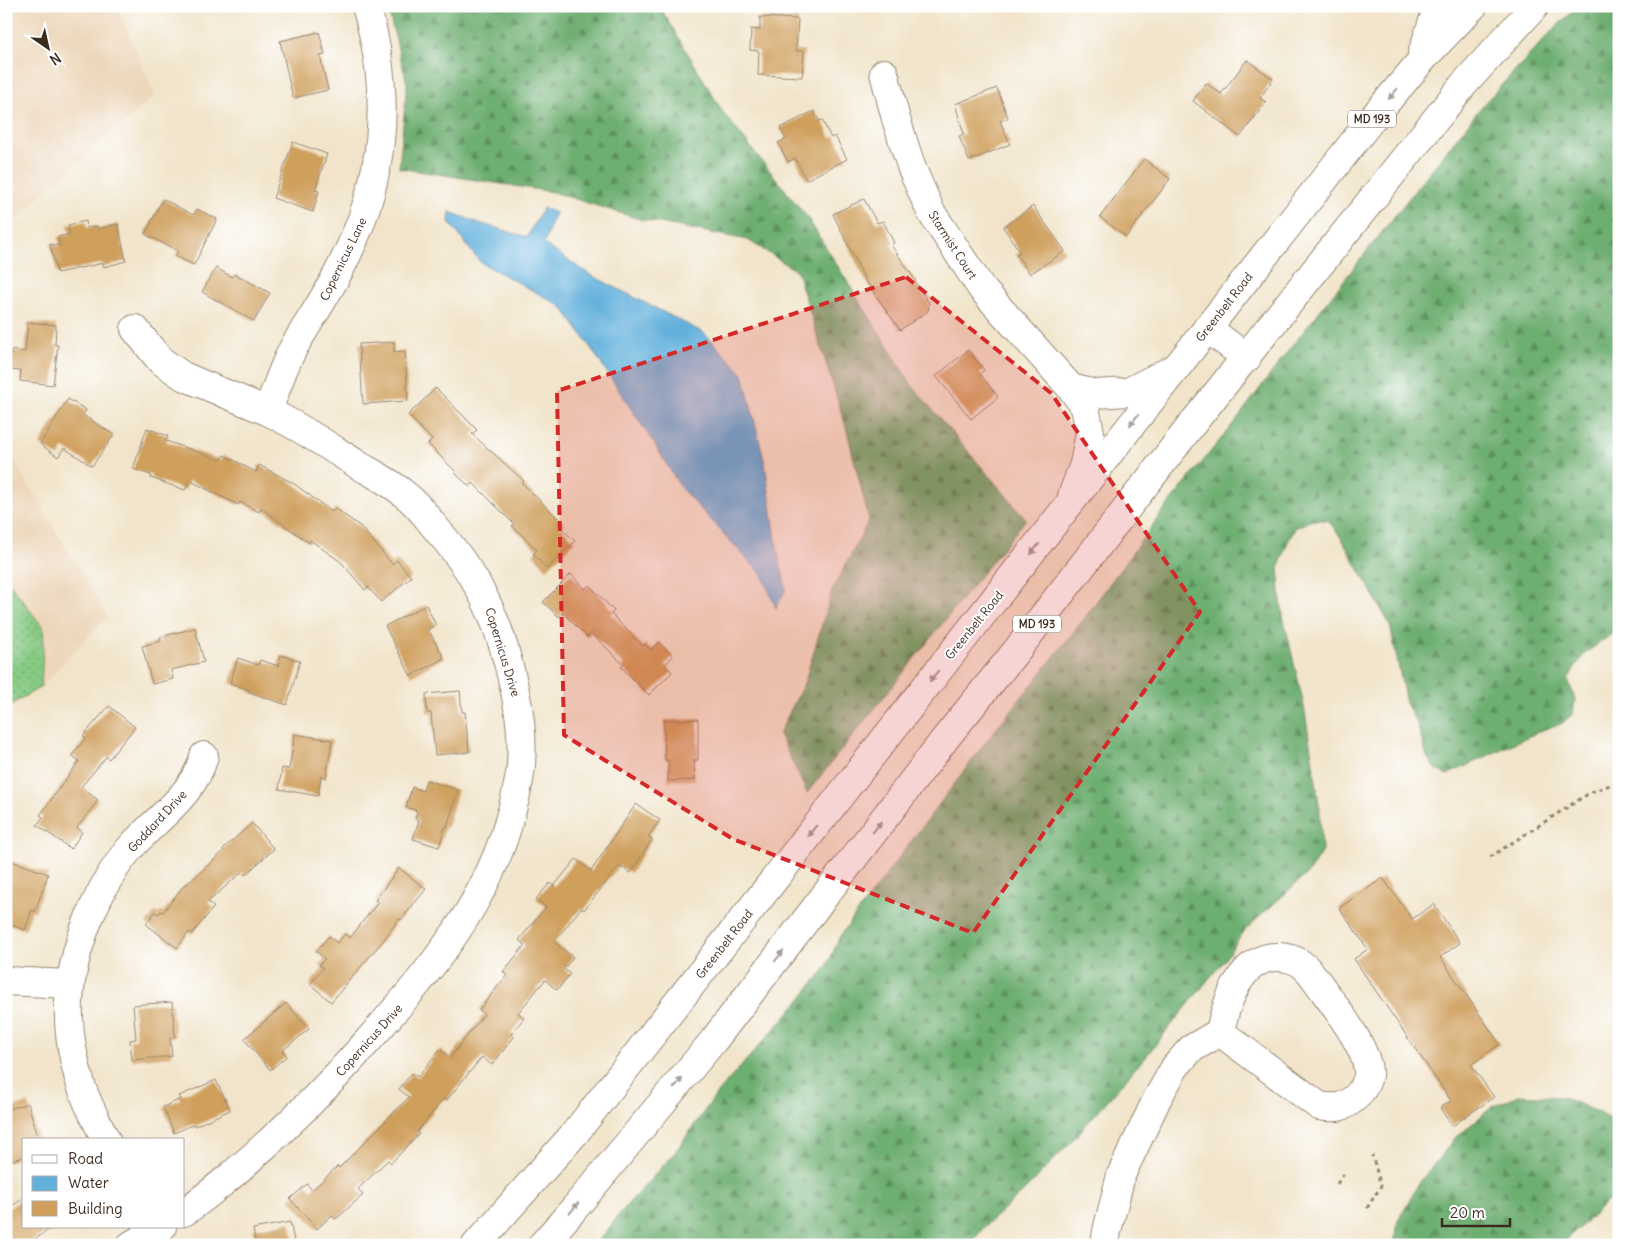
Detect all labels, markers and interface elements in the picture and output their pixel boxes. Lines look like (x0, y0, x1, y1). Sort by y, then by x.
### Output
north arrow (22, 22, 72, 72)
text: N (46, 49, 64, 69)
one-way arrow (1388, 87, 1399, 100)
road number: MD 193 (1348, 110, 1396, 128)
street label: Starmist Court (925, 208, 981, 282)
street label: Copernicus Lane (316, 215, 370, 303)
street label: Greenbelt Road (1192, 269, 1256, 345)
one-way arrow (1129, 413, 1140, 426)
one-way arrow (1030, 542, 1040, 555)
street label: Greenbelt Road (942, 588, 1006, 662)
street label: Copernicus Drive (482, 606, 524, 698)
road number: MD 193 (1013, 616, 1061, 632)
one-way arrow (928, 669, 939, 682)
street label: Goddard Drive (124, 787, 190, 855)
one-way arrow (872, 820, 882, 833)
one-way arrow (807, 824, 817, 838)
street label: Greenbelt Road (692, 906, 756, 982)
one-way arrow (773, 950, 784, 963)
street label: Copernicus Drive (333, 1001, 405, 1079)
one-way arrow (672, 1077, 683, 1090)
legend (22, 1138, 185, 1228)
text: Road (68, 1149, 103, 1168)
text: Water (68, 1173, 109, 1192)
scale bar (1442, 1196, 1510, 1228)
text: Building (68, 1199, 123, 1218)
one-way arrow (569, 1202, 580, 1215)
text: 20 m (1450, 1203, 1485, 1222)

